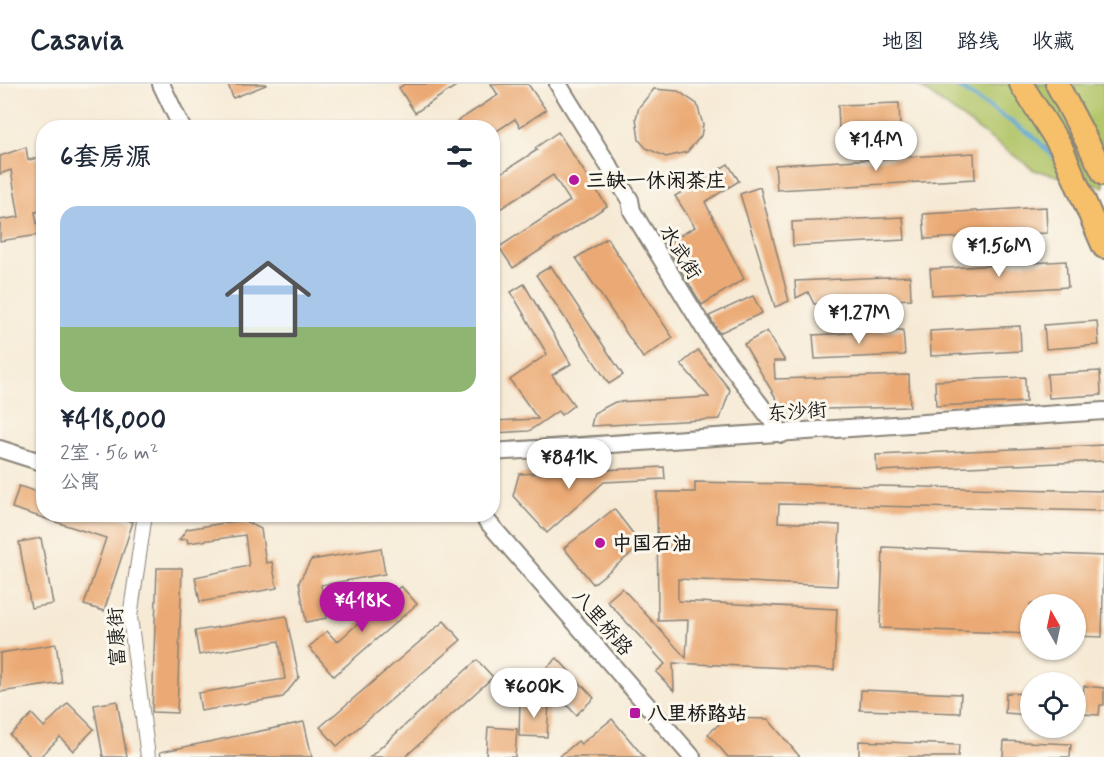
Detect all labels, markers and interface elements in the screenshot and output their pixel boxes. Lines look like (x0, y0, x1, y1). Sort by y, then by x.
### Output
text: Casavia (30, 23, 124, 60)
text: 地图 (882, 28, 924, 56)
text: 路线 (957, 28, 999, 56)
text: 收藏 (1032, 28, 1074, 56)
pin: ¥1.4M (834, 121, 918, 172)
text: ¥1.4M (849, 127, 903, 154)
icon: filters (443, 140, 476, 173)
text: 6套房源 (60, 141, 151, 175)
place label: 三缺一休闲茶庄 (586, 168, 726, 195)
marker: 三缺一休闲茶庄 (567, 173, 581, 187)
street label: 水武街 (652, 220, 707, 285)
pin: ¥1.56M (950, 227, 1048, 278)
text: ¥1.56M (966, 233, 1032, 260)
icon: home (214, 245, 322, 353)
pin: ¥1.27M (810, 294, 908, 345)
text: ¥1.27M (828, 300, 890, 327)
street label: 东沙街 (766, 397, 828, 428)
text: ¥418,000 (60, 404, 166, 438)
pin: ¥841K (527, 439, 611, 490)
text: 2室 · 56 m² (60, 440, 158, 467)
text: ¥841K (541, 445, 597, 472)
text: 公寓 (60, 469, 100, 496)
place label: 中国石油 (612, 531, 692, 558)
marker: 中国石油 (593, 536, 607, 550)
pin: ¥418K (320, 582, 404, 633)
street label: 八里桥路 (565, 584, 639, 663)
text: ¥418K (334, 588, 390, 615)
north arrow (1020, 594, 1086, 660)
map controls (1020, 594, 1086, 738)
street label: 富康街 (102, 606, 133, 668)
pin: ¥600K (492, 668, 576, 719)
button: locate (1020, 672, 1086, 738)
text: ¥600K (504, 674, 564, 701)
place label: 八里桥路站 (647, 701, 747, 728)
marker: 八里桥路站 (628, 706, 642, 720)

